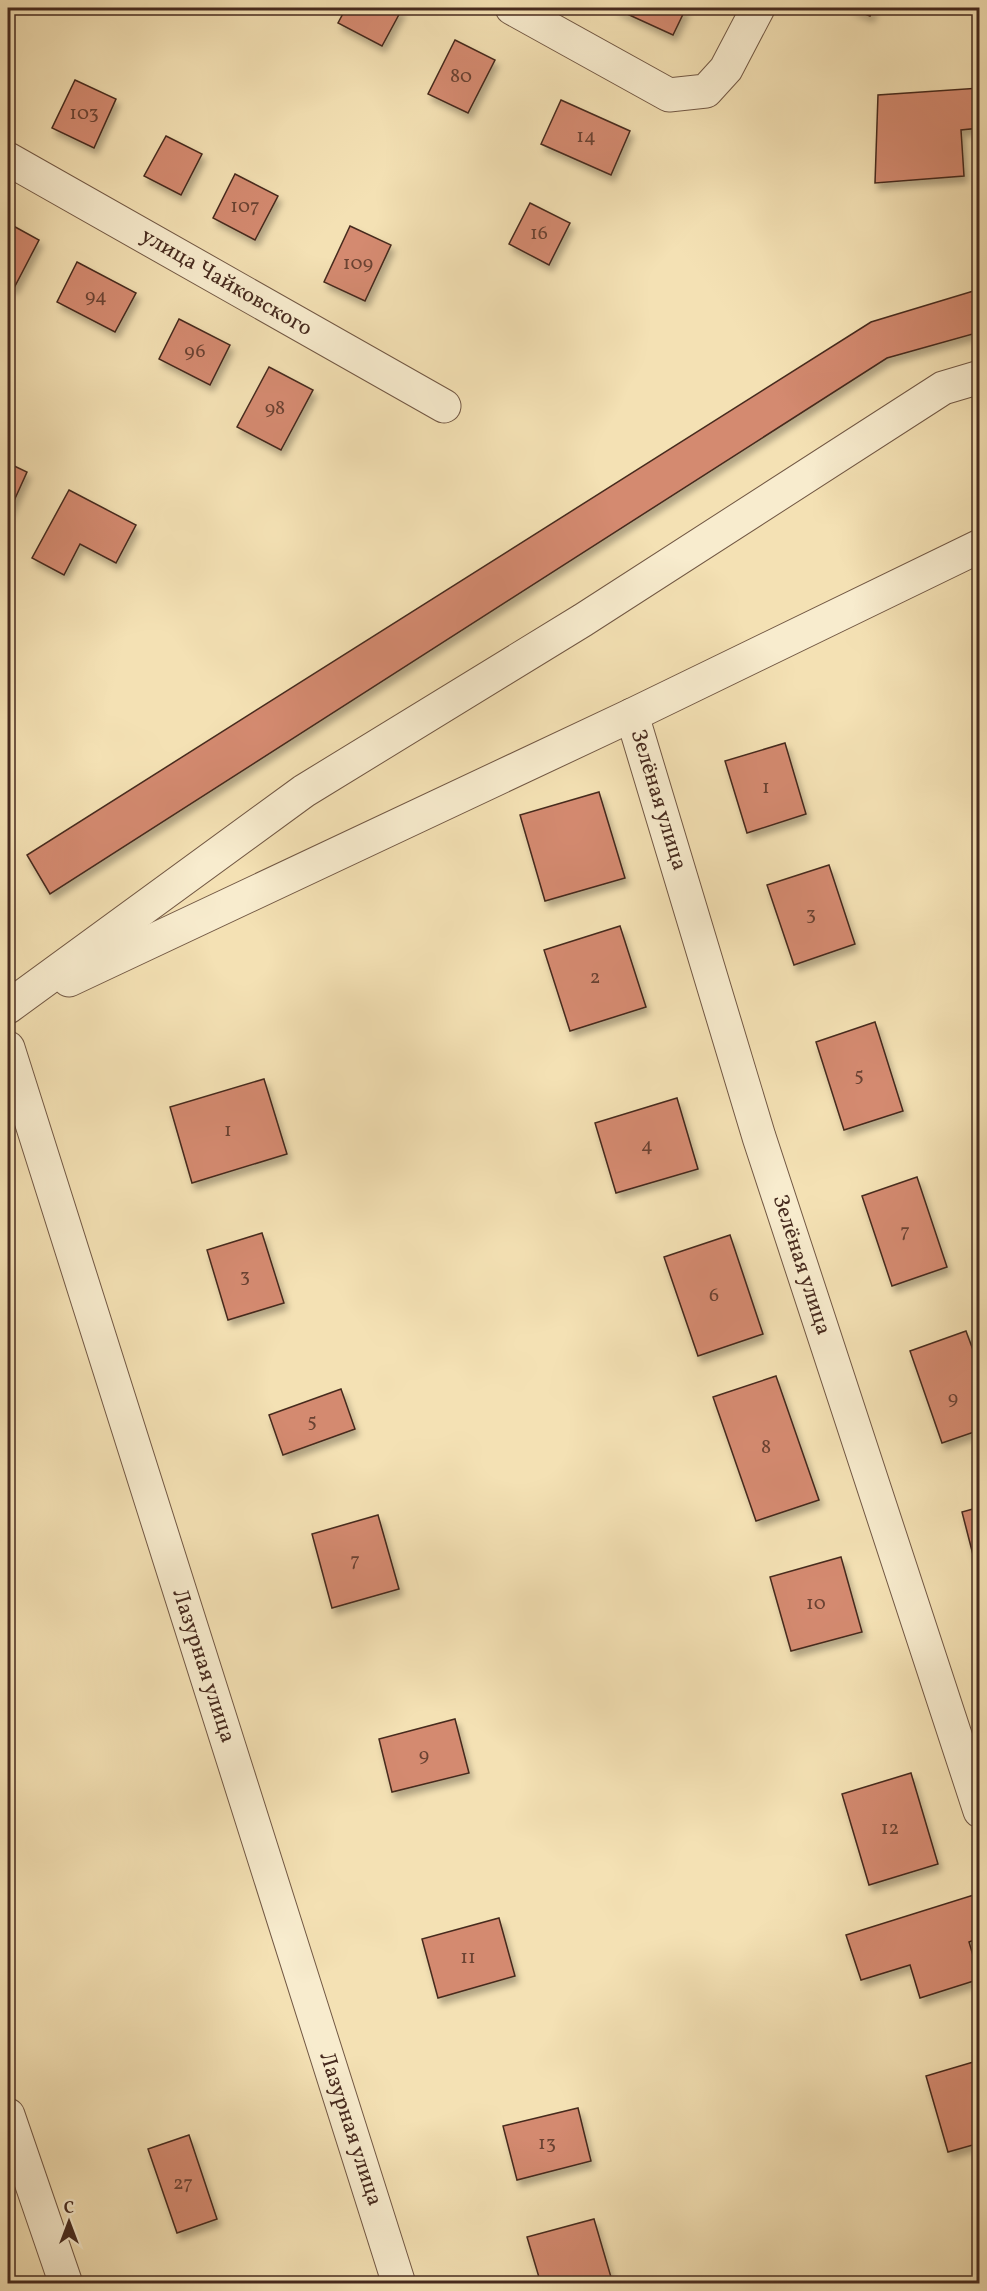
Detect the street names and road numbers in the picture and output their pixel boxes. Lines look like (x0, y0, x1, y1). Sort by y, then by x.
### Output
street label: улица Чайковского (134, 221, 318, 345)
street label: Зелёная улица (622, 726, 694, 874)
street label: Зелёная улица (764, 1191, 838, 1339)
street label: Лазурная улица (164, 1585, 243, 1747)
street label: Лазурная улица (311, 2048, 390, 2210)

